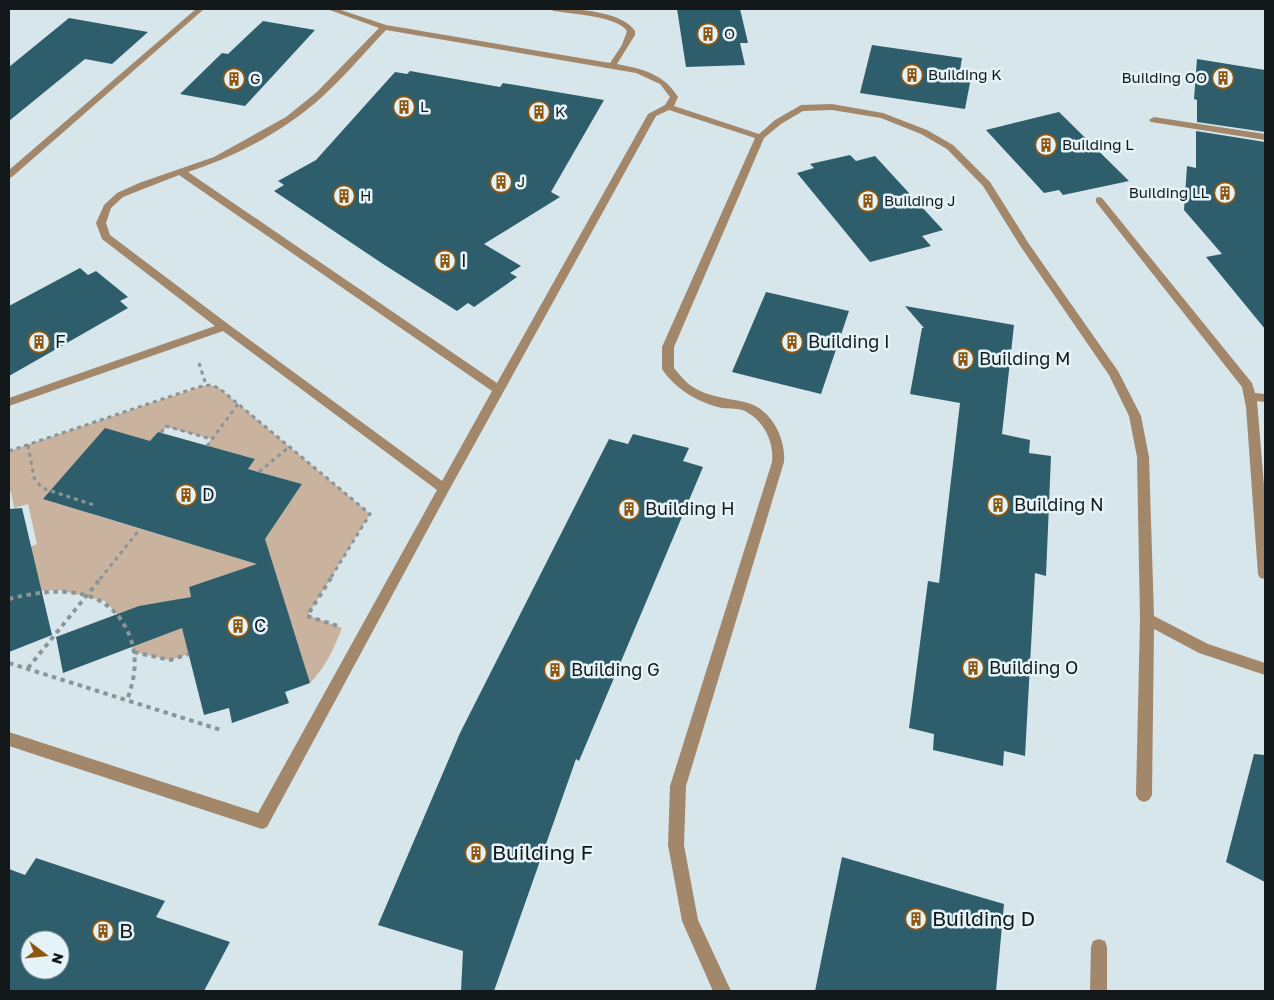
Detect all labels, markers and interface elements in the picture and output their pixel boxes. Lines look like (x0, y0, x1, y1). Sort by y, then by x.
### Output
building icon: O (696, 22, 720, 46)
place label: O (724, 24, 735, 42)
building icon: Building K (900, 63, 924, 87)
place label: Building K (928, 65, 1002, 83)
building icon: Building OO (1211, 66, 1235, 90)
building icon: G (222, 67, 246, 91)
place label: Building OO (1122, 68, 1207, 86)
place label: G (250, 69, 261, 87)
building icon: L (392, 95, 416, 119)
place label: L (420, 97, 429, 115)
building icon: K (527, 100, 551, 124)
place label: K (555, 102, 565, 120)
building icon: Building L (1034, 133, 1058, 157)
place label: Building L (1062, 135, 1134, 153)
building icon: J (489, 170, 513, 194)
place label: J (517, 172, 525, 190)
building icon: Building LL (1213, 181, 1237, 205)
place label: Building LL (1129, 183, 1209, 201)
building icon: H (332, 184, 356, 208)
place label: H (360, 186, 371, 204)
building icon: Building J (856, 189, 880, 213)
place label: Building J (884, 191, 956, 209)
building icon: I (433, 249, 457, 273)
place label: I (461, 249, 467, 271)
building icon: F (27, 330, 51, 354)
place label: F (55, 330, 66, 352)
building icon: Building I (780, 330, 804, 354)
place label: Building I (808, 330, 890, 352)
building icon: Building M (951, 347, 975, 371)
place label: Building M (979, 347, 1070, 369)
building icon: D (174, 483, 198, 507)
place label: D (202, 483, 215, 505)
building icon: Building N (986, 493, 1010, 517)
place label: Building N (1014, 493, 1104, 515)
building icon: Building H (617, 497, 641, 521)
place label: Building H (645, 497, 735, 519)
building icon: C (226, 614, 250, 638)
place label: C (254, 614, 266, 636)
building icon: Building O (961, 656, 985, 680)
place label: Building O (989, 656, 1078, 678)
building icon: Building G (543, 658, 567, 682)
place label: Building G (571, 658, 660, 680)
place label: Building F (492, 839, 593, 865)
building icon: Building F (464, 841, 488, 865)
place label: Building D (932, 905, 1035, 931)
building icon: Building D (904, 907, 928, 931)
place label: B (119, 917, 133, 943)
building icon: B (91, 919, 115, 943)
north arrow (20, 930, 70, 980)
text: N (48, 951, 68, 966)

